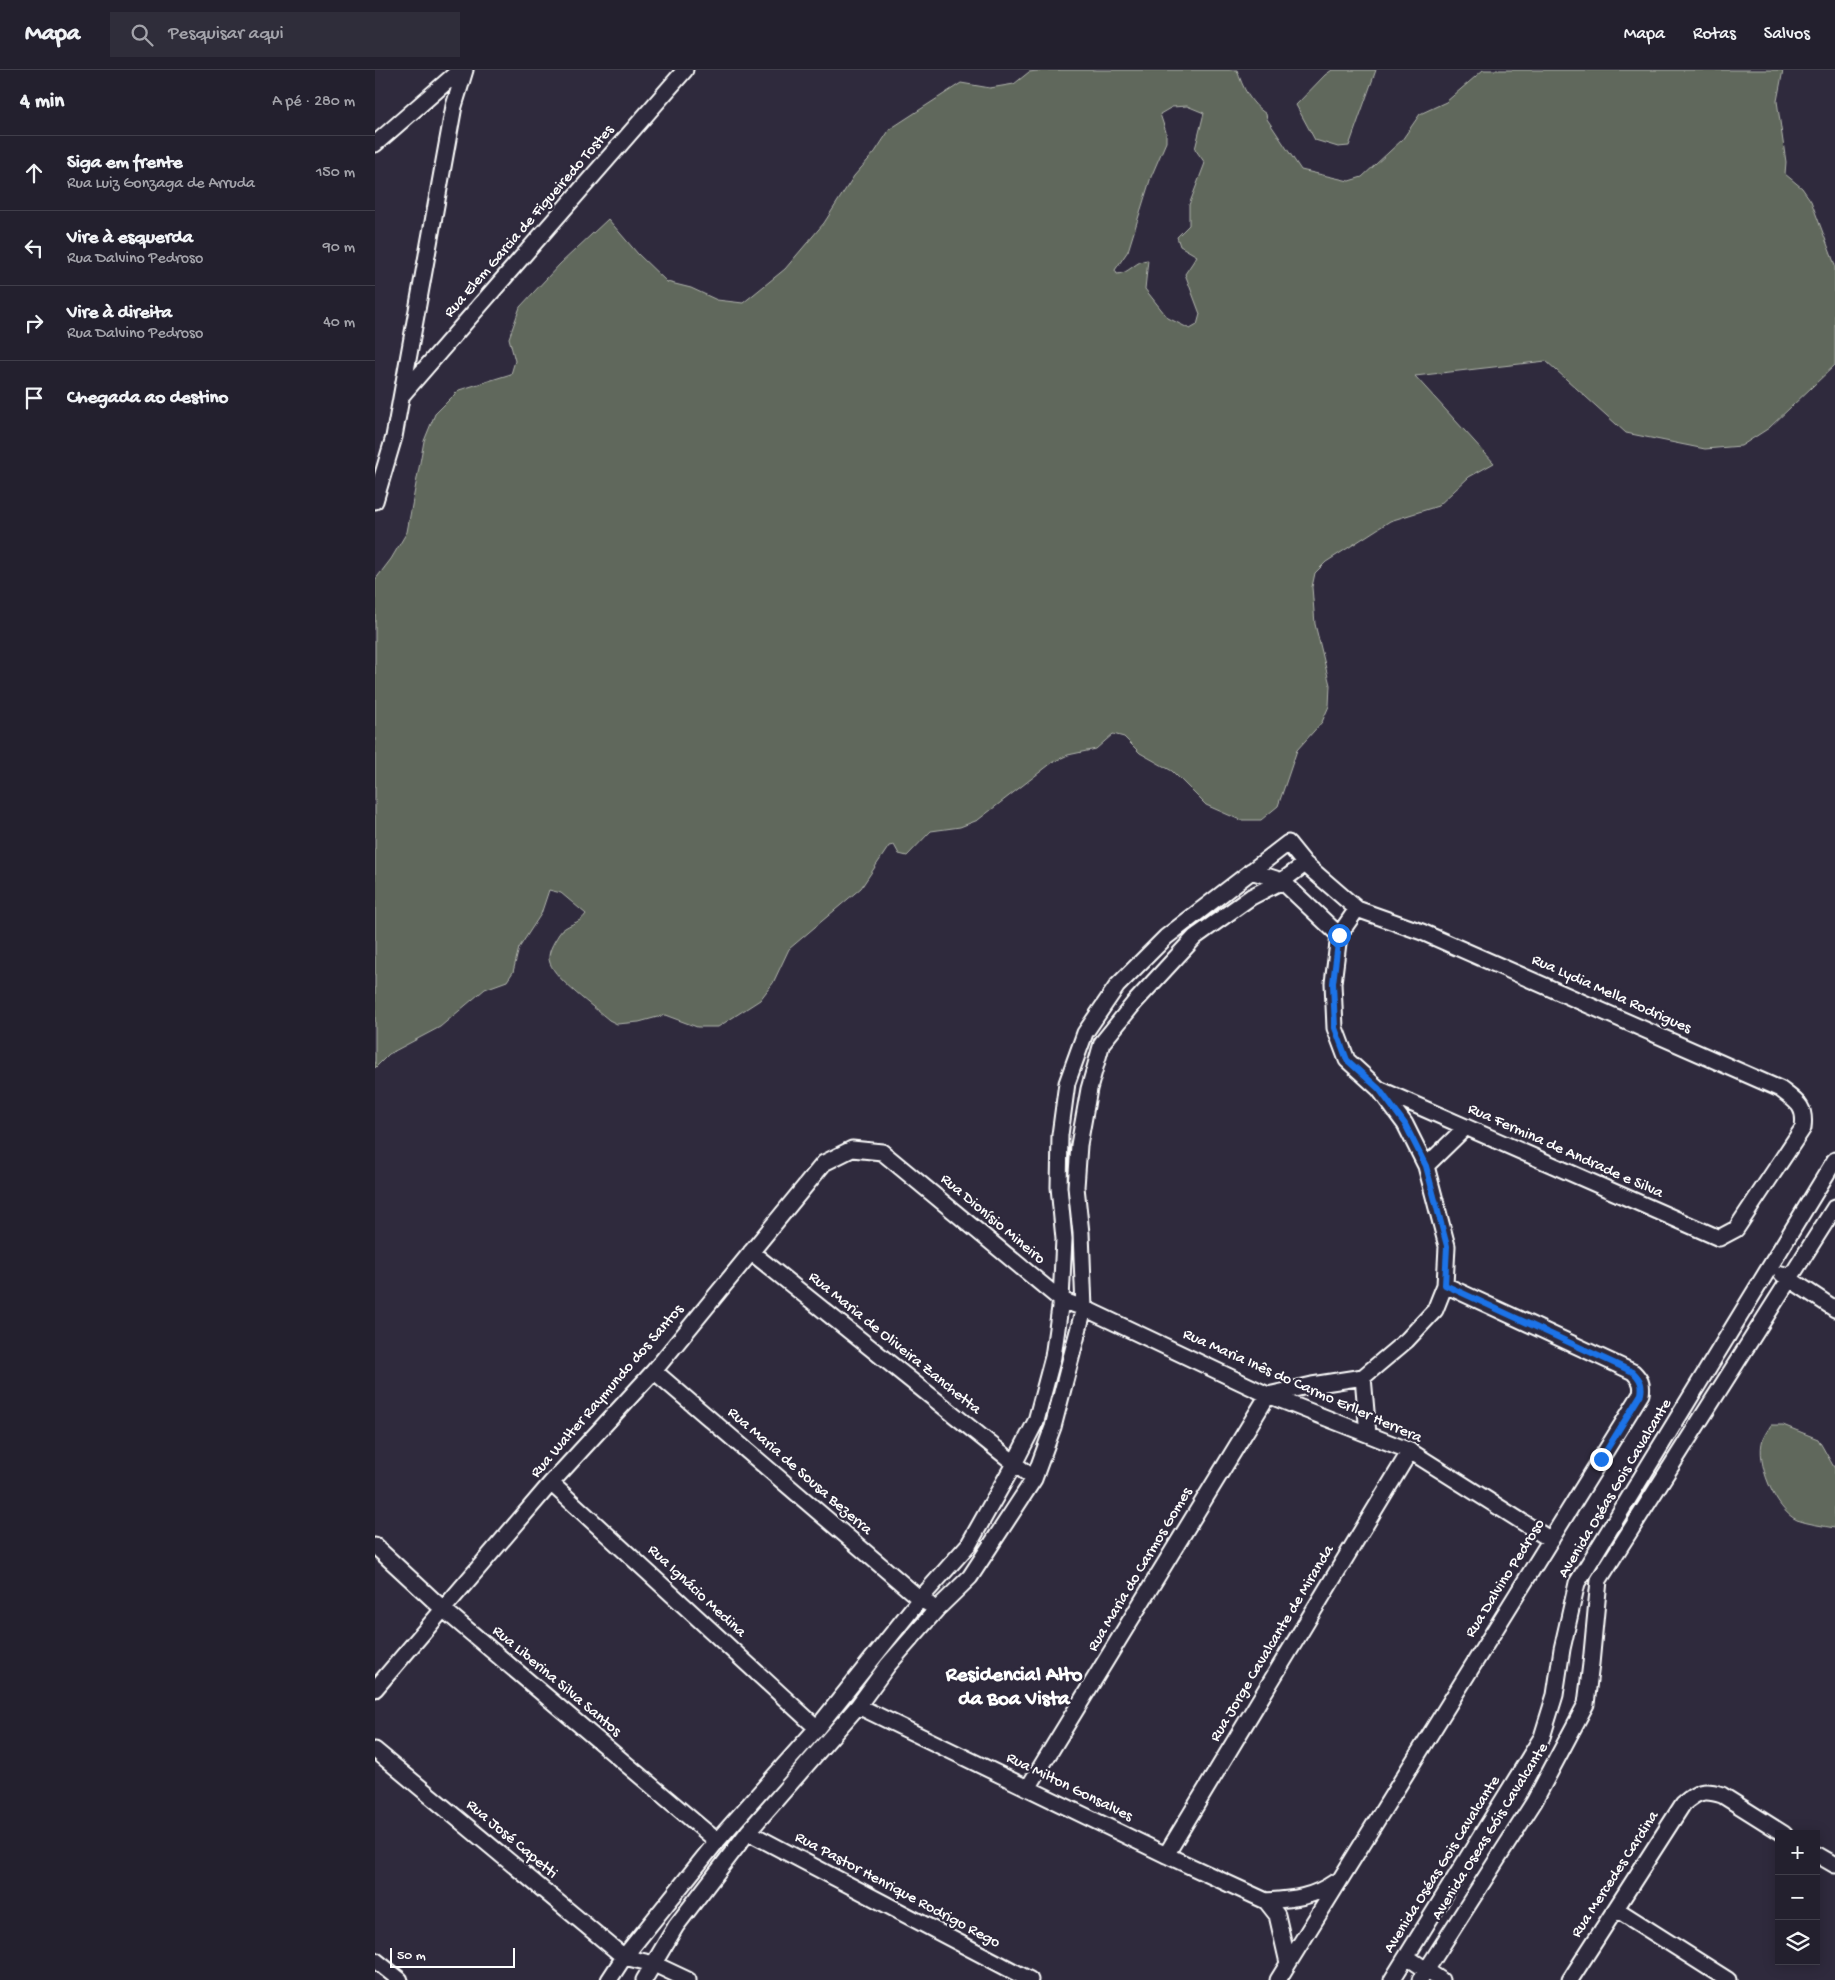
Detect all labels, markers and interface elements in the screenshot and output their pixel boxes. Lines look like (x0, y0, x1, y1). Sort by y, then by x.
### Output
search box (110, 12, 460, 57)
text: Mapa (25, 20, 80, 49)
icon: search (128, 21, 156, 49)
text: Pesquisar aqui (168, 23, 284, 46)
text: Mapa (1624, 24, 1665, 45)
text: Rotas (1693, 24, 1736, 45)
text: Salvos (1764, 24, 1810, 45)
text: 4 min (20, 90, 64, 115)
text: A pé · 280 m (272, 93, 355, 112)
street label: Rua Elem Garcia de Figueiredo Tostes (441, 121, 620, 322)
text: Siga em frente (67, 152, 183, 175)
icon: ahead (20, 159, 48, 187)
text: 150 m (316, 164, 355, 183)
text: Rua Luiz Gonzaga de Arruda (67, 175, 255, 194)
text: Vire à esquerda (67, 227, 193, 250)
icon: left (20, 234, 48, 262)
text: 90 m (323, 239, 355, 258)
text: Rua Dalvino Pedroso (67, 250, 203, 269)
text: Vire à direita (67, 302, 172, 325)
icon: right (20, 309, 48, 337)
text: 40 m (323, 314, 355, 333)
text: Rua Dalvino Pedroso (67, 325, 203, 344)
icon: arrive (20, 384, 48, 412)
text: Chegada ao destino (67, 387, 228, 410)
route start (1328, 924, 1351, 947)
street label: Rua Lydia Mella Rodrigues (1528, 951, 1695, 1039)
street label: Rua Fermina de Andrade e Silva (1464, 1100, 1667, 1204)
street label: Rua Dionísio Mineiro (936, 1171, 1048, 1269)
street label: Rua Maria de Oliveira Zanchetta (804, 1268, 985, 1420)
street label: Rua Walter Raymundo dos Santos (527, 1300, 689, 1483)
street label: Rua Maria Inês do Carmo Erller Herrera (1179, 1325, 1426, 1449)
street label: Avenida Oséas Gois Cavalcante (1555, 1395, 1677, 1582)
street label: Rua Maria de Sousa Bezerra (723, 1404, 876, 1541)
route end (1590, 1448, 1613, 1471)
street label: Rua Maria do Carmos Gomes (1084, 1483, 1198, 1656)
street label: Rua Dalvino Pedroso (1462, 1516, 1550, 1642)
street label: Rua Jorge Cavalcante de Miranda (1207, 1541, 1340, 1746)
street label: Rua Ignácio Medina (643, 1542, 750, 1643)
street label: Rua Liberina Silva Santos (488, 1622, 625, 1742)
district label: Residencial Alto da Boa Vista (945, 1664, 1082, 1713)
street label: Avenida Oseas Góis Cavalcante (1428, 1739, 1554, 1924)
street label: Rua Milton Gonsalves (1003, 1749, 1136, 1827)
street label: Avenida Oséas Gois Cavalcante (1380, 1772, 1506, 1957)
street label: Rua José Capetti (461, 1796, 561, 1884)
street label: Rua Mercedes Cardina (1568, 1807, 1665, 1942)
street label: Rua Pastor Henrique Rodrigo Rego (791, 1829, 1003, 1953)
map controls (1775, 1830, 1820, 1965)
button: + (1775, 1830, 1820, 1875)
button: − (1775, 1875, 1820, 1920)
button: layers (1775, 1920, 1820, 1965)
scale bar (390, 1945, 515, 1968)
text: 50 m (397, 1948, 426, 1965)

